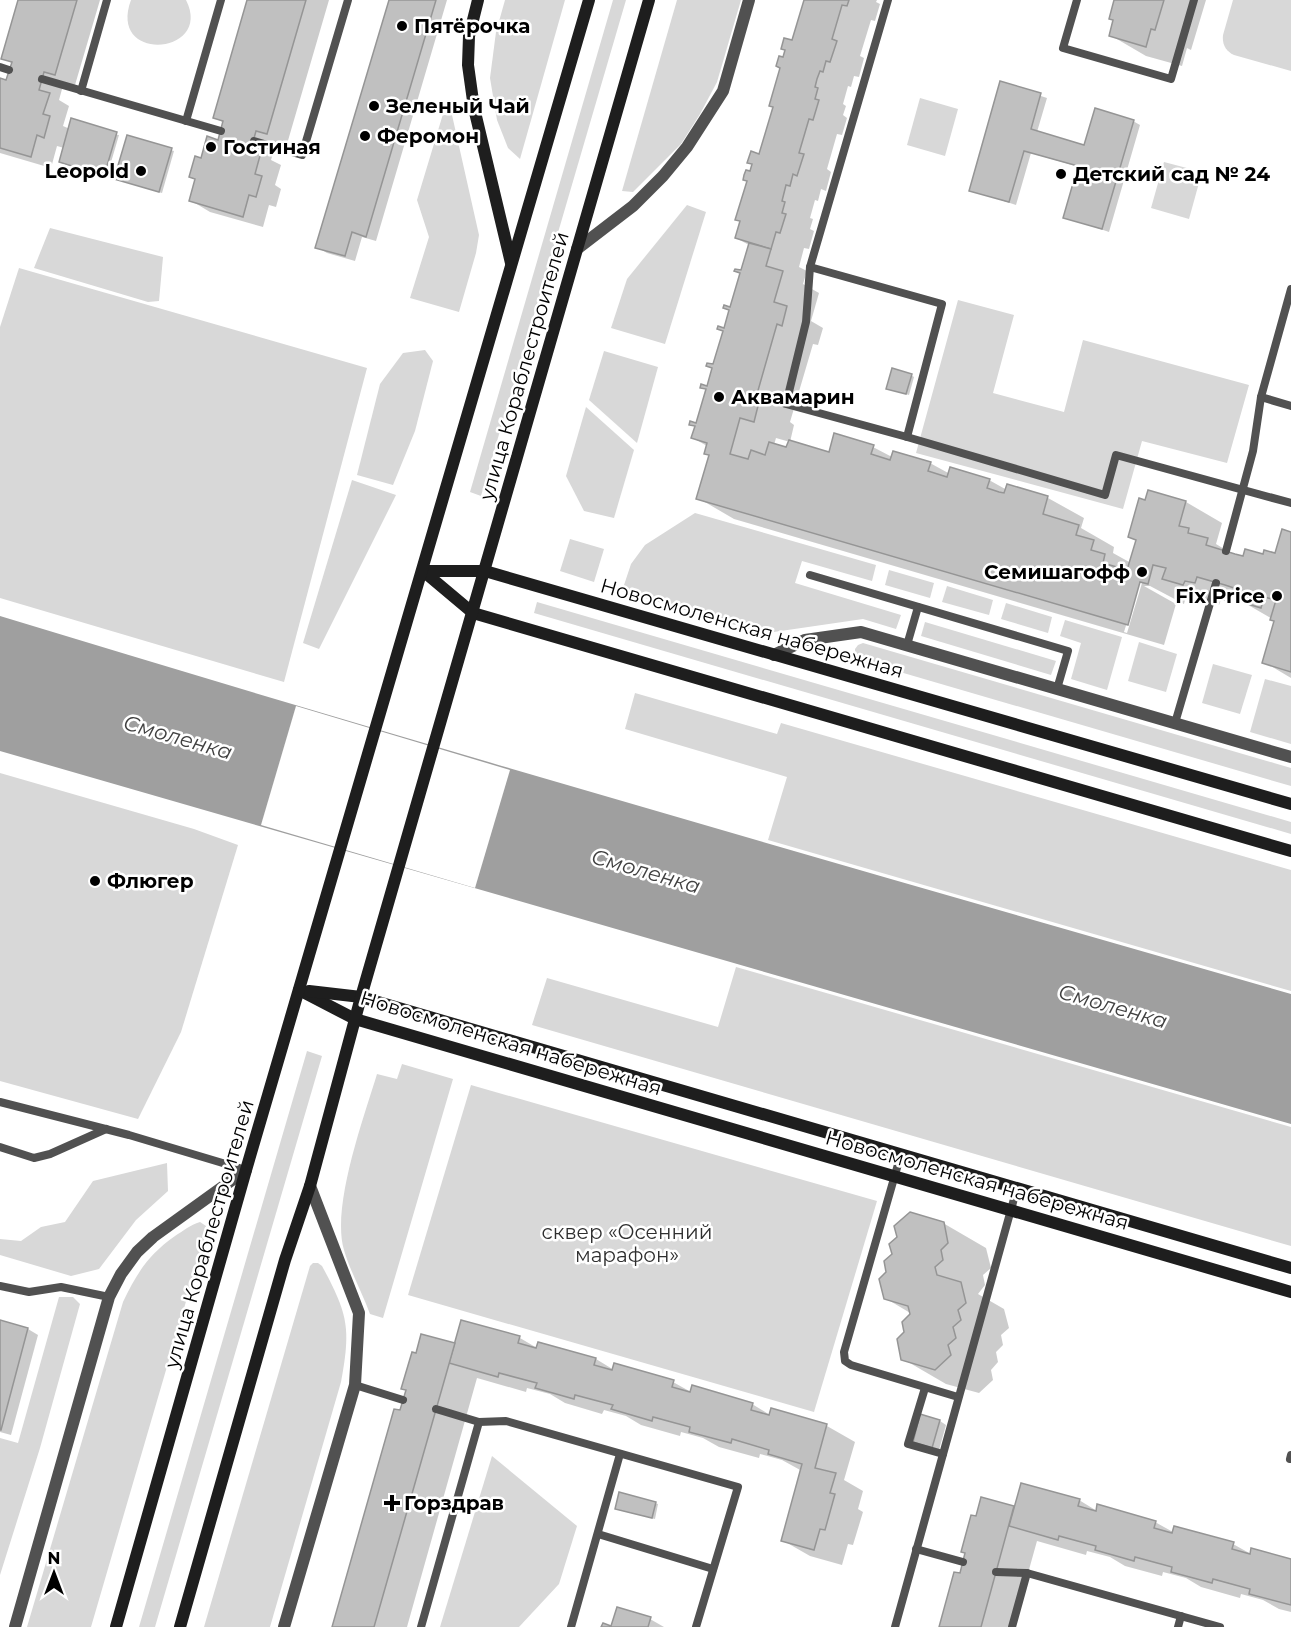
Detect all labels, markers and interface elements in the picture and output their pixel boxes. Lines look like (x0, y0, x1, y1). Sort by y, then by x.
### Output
place label: Пятёрочка (414, 14, 530, 38)
marker: Пятёрочка (395, 19, 409, 33)
place label: Зеленый Чай (385, 94, 530, 118)
marker: Зеленый Чай (367, 99, 381, 113)
place label: Феромон (377, 124, 479, 148)
marker: Феромон (358, 129, 372, 143)
place label: Гостиная (223, 135, 321, 159)
marker: Гостиная (204, 140, 218, 154)
place label: Leopold (45, 159, 129, 183)
place label: Детский сад № 24 (1073, 162, 1270, 186)
marker: Leopold (134, 164, 148, 178)
marker: Детский сад № 24 (1054, 167, 1068, 181)
street label: улица Кораблестроителей (474, 229, 574, 504)
place label: Аквамарин (731, 385, 855, 409)
marker: Аквамарин (712, 390, 726, 404)
place label: Семишагофф (984, 560, 1130, 584)
marker: Семишагофф (1135, 565, 1149, 579)
street label: Новосмоленская набережная (598, 573, 906, 683)
place label: Fix Price (1175, 584, 1265, 608)
marker: Fix Price (1270, 589, 1284, 603)
water label: Смоленка (121, 710, 235, 764)
water label: Смоленка (589, 844, 703, 898)
place label: Флюгер (107, 869, 194, 893)
marker: Флюгер (88, 874, 102, 888)
water label: Смоленка (1056, 979, 1170, 1033)
street label: Новосмоленская набережная (357, 986, 665, 1100)
street label: улица Кораблестроителей (159, 1097, 259, 1372)
street label: Новосмоленская набережная (823, 1125, 1131, 1235)
park label: сквер «Осенний марафон» (542, 1220, 712, 1267)
place label: Горздрав (404, 1491, 504, 1515)
marker: Горздрав (385, 1496, 399, 1510)
north arrow (24, 1543, 84, 1603)
text: N (48, 1549, 60, 1568)

